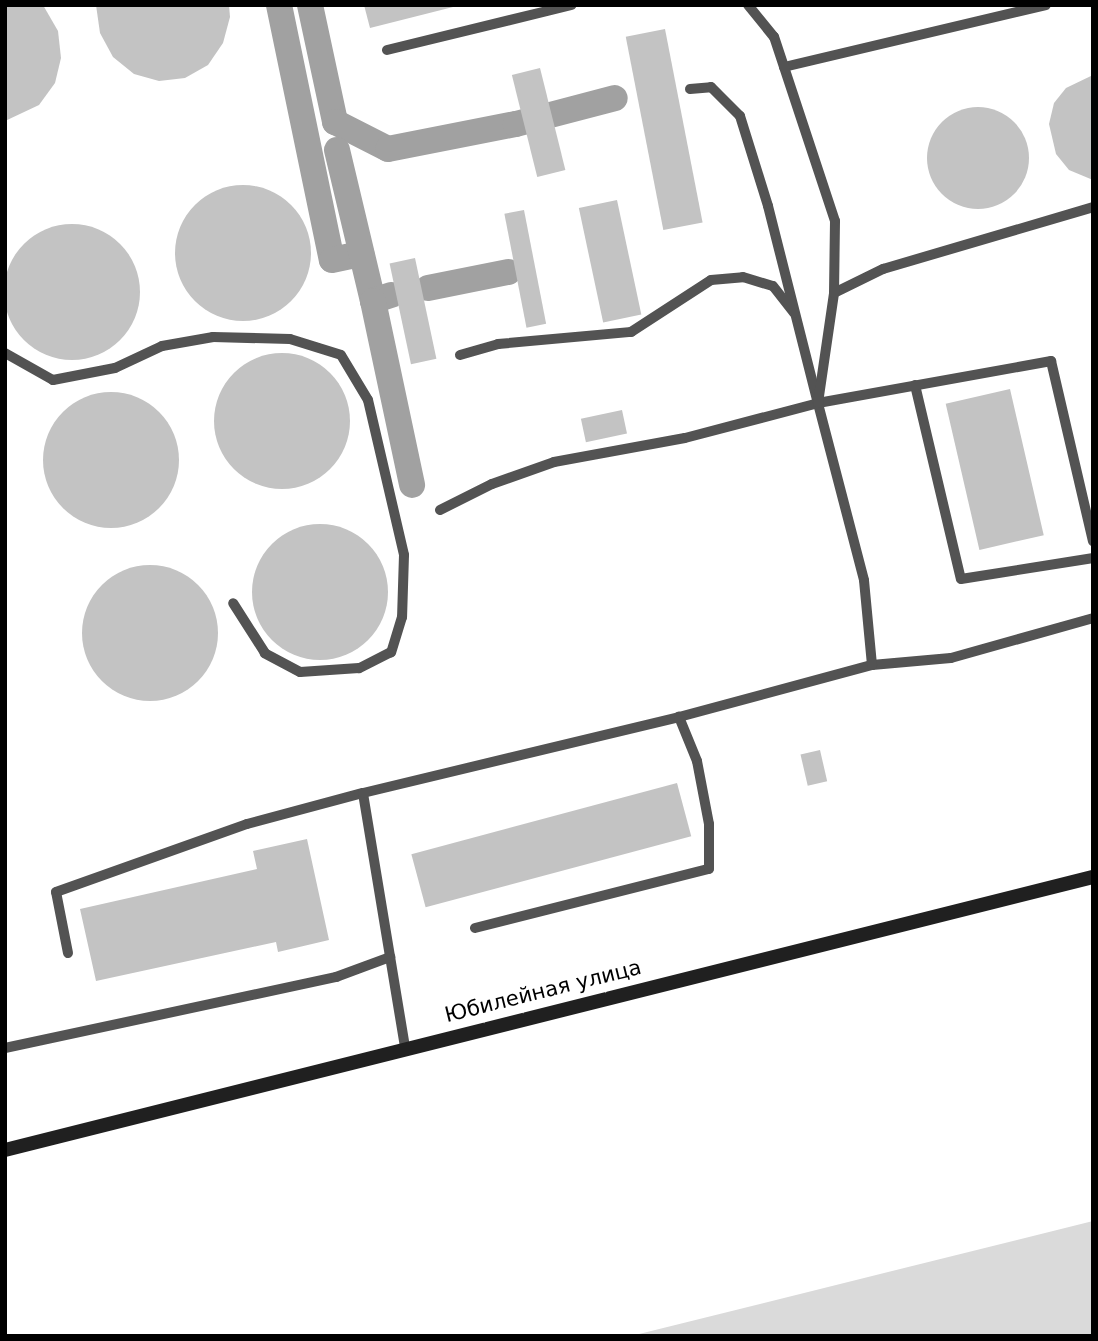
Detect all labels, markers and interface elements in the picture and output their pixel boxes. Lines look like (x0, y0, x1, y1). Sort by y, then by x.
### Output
street label: Юбилейная улица (442, 954, 644, 1028)

